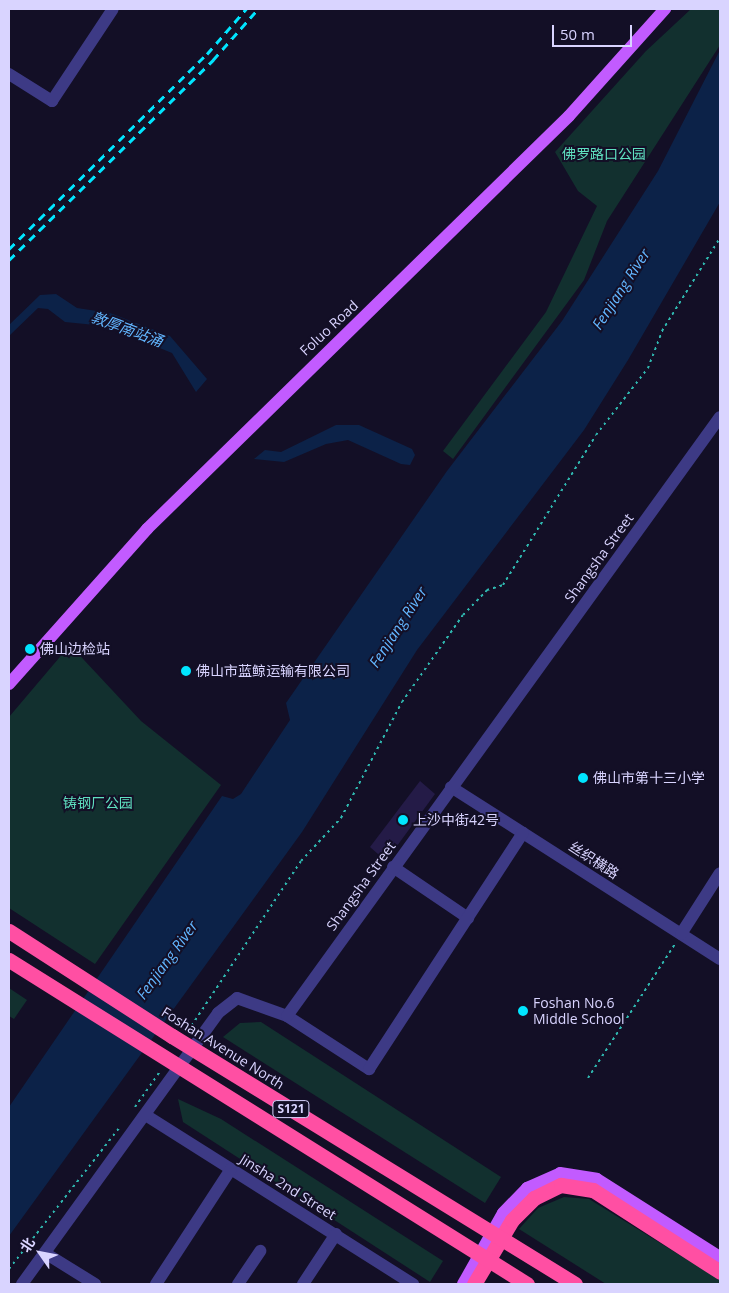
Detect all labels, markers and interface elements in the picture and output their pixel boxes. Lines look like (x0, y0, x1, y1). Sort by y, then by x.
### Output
scale bar (554, 15, 634, 47)
text: 50 m (560, 24, 595, 44)
park label: 佛罗路口公园 (562, 146, 646, 162)
water label: Fenjiang River (588, 245, 654, 333)
street label: Foluo Road (296, 297, 362, 359)
water label: 敦厚南站涌 (89, 308, 165, 350)
street label: Shangsha Street (561, 510, 637, 606)
water label: Fenjiang River (365, 583, 431, 671)
place label: 佛山边检站 (40, 641, 110, 657)
marker: 佛山边检站 (24, 643, 36, 655)
place label: 佛山市蓝鲸运输有限公司 (196, 663, 350, 679)
marker: 佛山市蓝鲸运输有限公司 (180, 665, 192, 677)
place label: 佛山市第十三小学 (593, 770, 705, 786)
marker: 佛山市第十三小学 (577, 772, 589, 784)
park label: 铸钢厂公园 (63, 795, 133, 811)
place label: 上沙中街42号 (413, 812, 499, 828)
marker: 上沙中街42号 (397, 814, 409, 826)
street label: Shangsha Street (323, 838, 399, 934)
street label: 丝织横路 (566, 838, 622, 882)
water label: Fenjiang River (133, 917, 201, 1003)
place label: Foshan No.6 Middle School (533, 995, 625, 1028)
street label: Foshan Avenue North (159, 1003, 287, 1093)
marker: Foshan No.6 Middle School (517, 1005, 529, 1017)
road number: S121 (272, 1100, 310, 1118)
street label: Jinsha 2nd Street (237, 1151, 339, 1223)
north arrow (15, 1228, 65, 1278)
text: 北 (15, 1234, 39, 1256)

